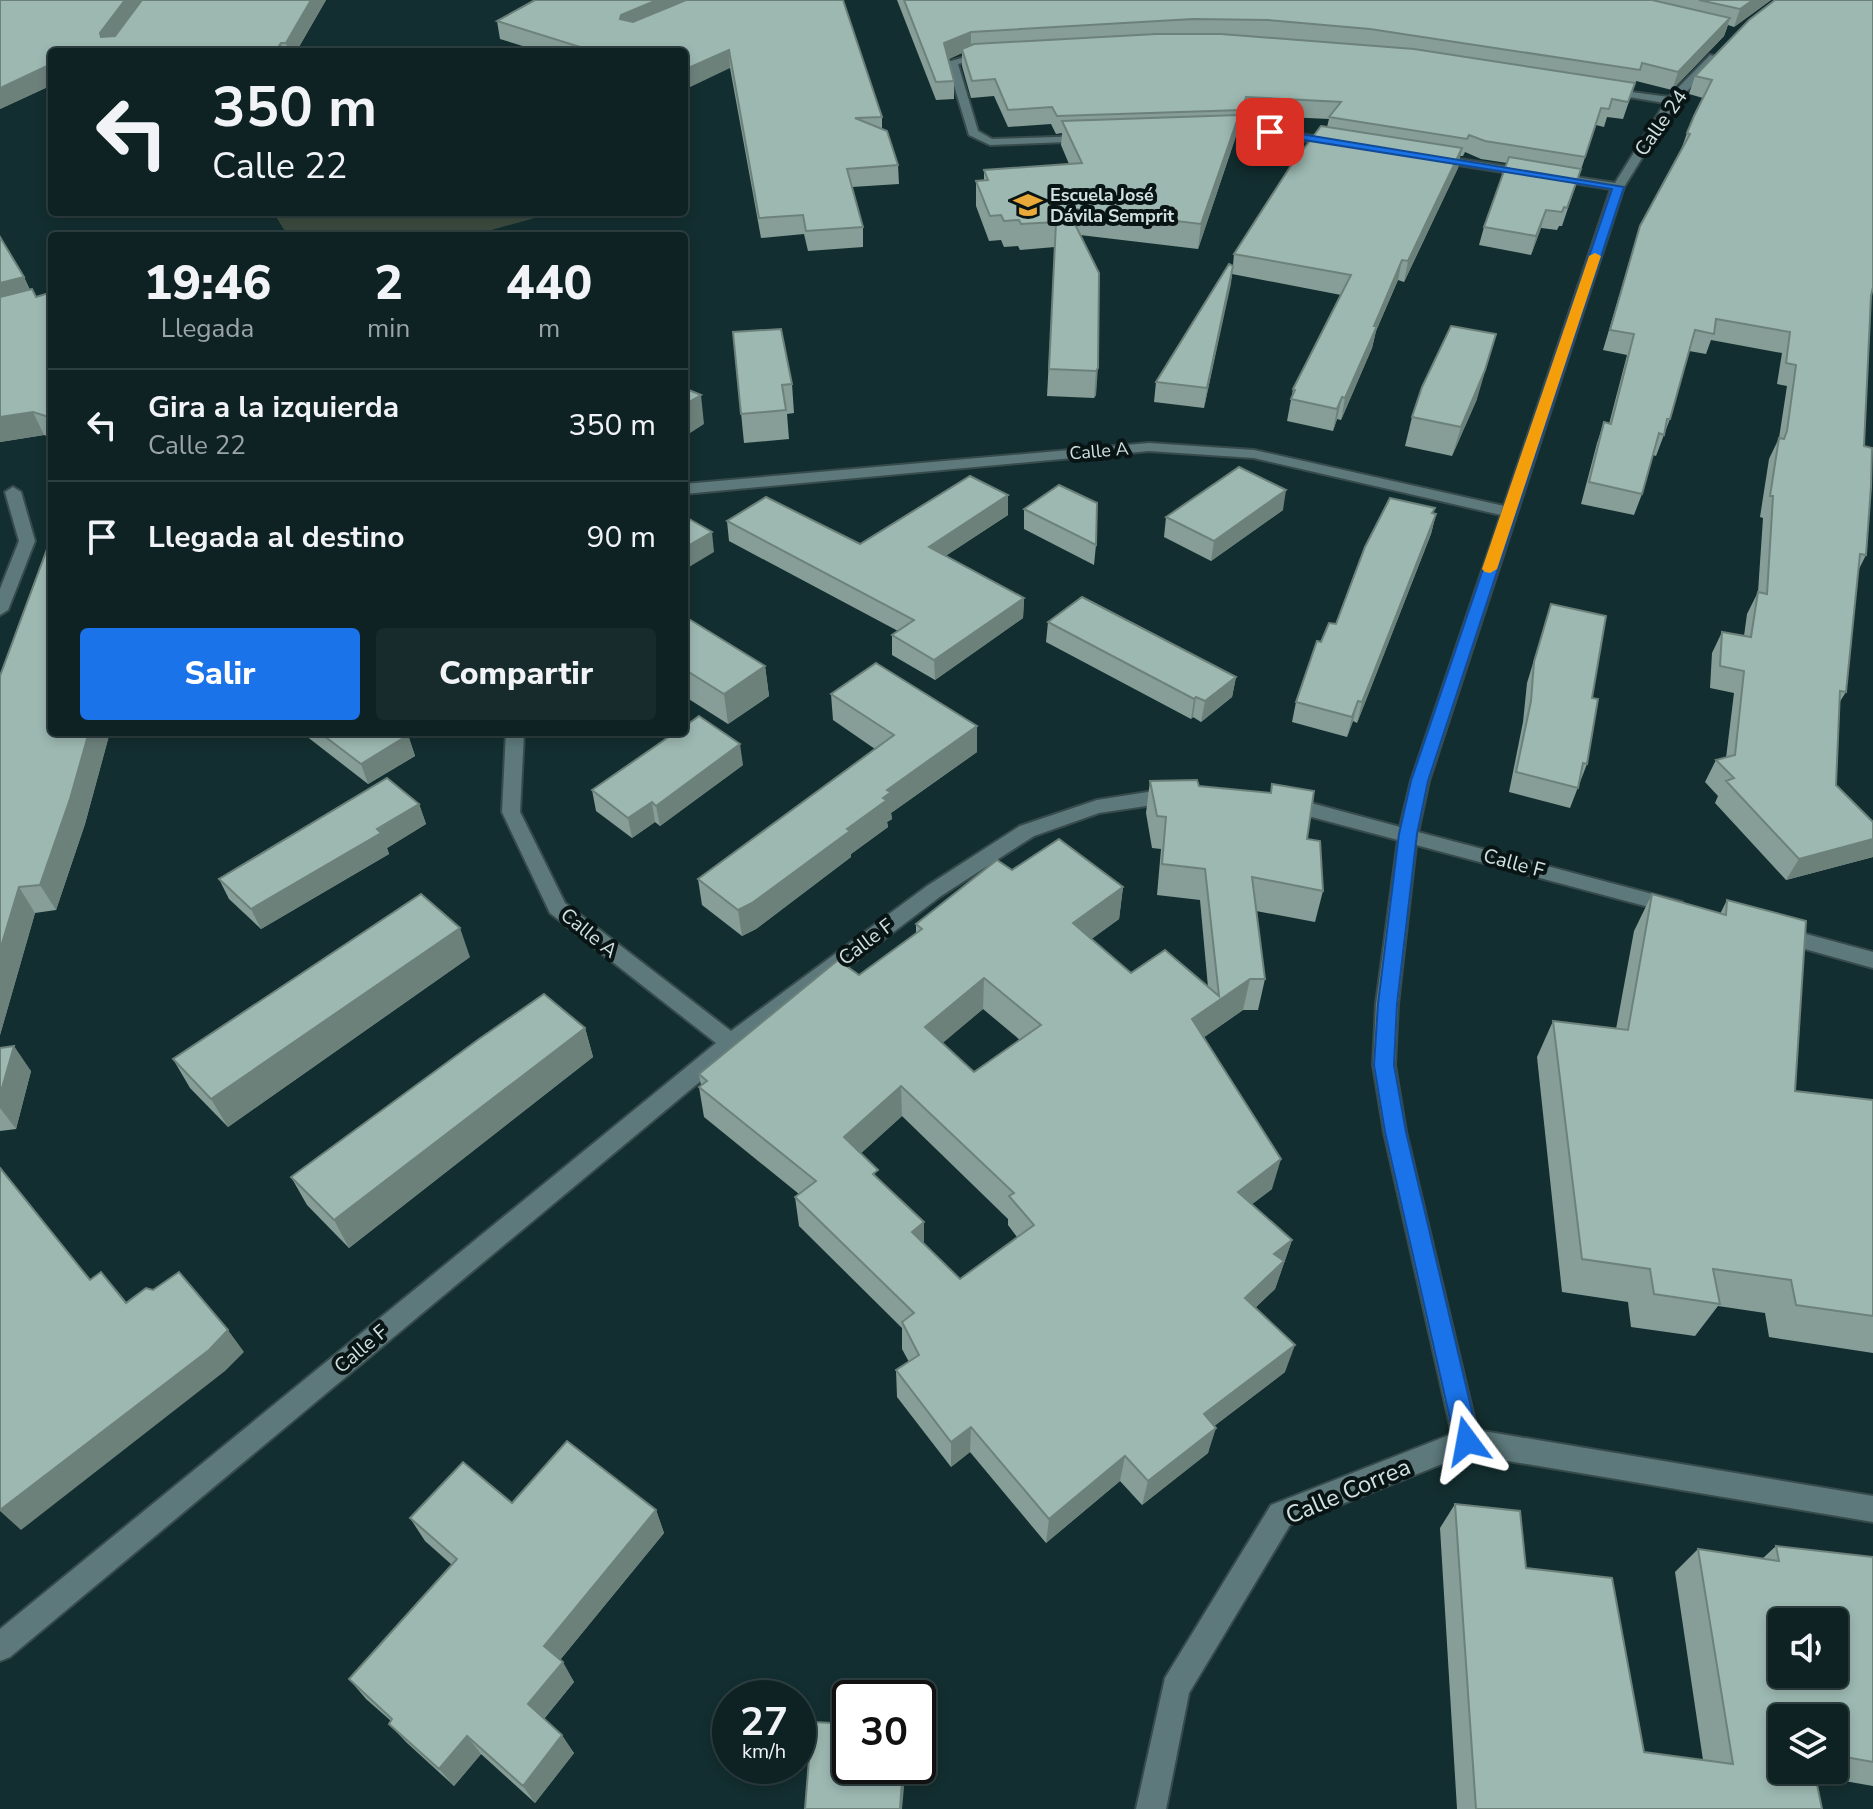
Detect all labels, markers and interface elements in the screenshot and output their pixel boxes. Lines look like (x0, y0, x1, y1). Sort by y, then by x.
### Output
text: 350 m (212, 69, 377, 146)
icon: left (80, 80, 184, 184)
street label: Calle 24 (1628, 84, 1694, 162)
pin (1236, 98, 1304, 166)
icon: arrive (1248, 110, 1292, 154)
text: Calle 22 (212, 142, 347, 191)
place label: Escuela José Dávila Semprit (1050, 183, 1174, 228)
school or university icon: Escuela José Dávila Semprit (1013, 190, 1043, 220)
text: 19:46 (144, 250, 271, 316)
text: 2 (374, 250, 403, 316)
text: 440 (506, 250, 592, 316)
text: Llegada (161, 311, 254, 346)
text: min (367, 311, 410, 346)
text: m (538, 311, 560, 346)
text: Gira a la izquierda (148, 387, 399, 428)
icon: left (80, 403, 124, 447)
text: 350 m (569, 405, 656, 446)
text: Calle 22 (148, 428, 246, 463)
street label: Calle A (1068, 436, 1130, 466)
icon: arrive (80, 515, 124, 559)
text: Llegada al destino (148, 517, 404, 558)
text: 90 m (587, 517, 656, 558)
button: Salir (80, 628, 360, 720)
button: Compartir (376, 628, 656, 720)
street label: Calle F (1480, 842, 1548, 884)
street label: Calle A (555, 902, 623, 964)
street label: Calle F (833, 912, 899, 972)
street label: Calle F (328, 1319, 394, 1379)
position arrow (1425, 1399, 1509, 1483)
street label: Calle Correa (1281, 1450, 1415, 1532)
map controls (1768, 1608, 1848, 1784)
button: sound (1768, 1608, 1848, 1688)
speed limit sign: 30 (832, 1680, 936, 1784)
text: 27 (740, 1695, 788, 1749)
button: layers (1768, 1704, 1848, 1784)
text: km/h (742, 1738, 786, 1765)

